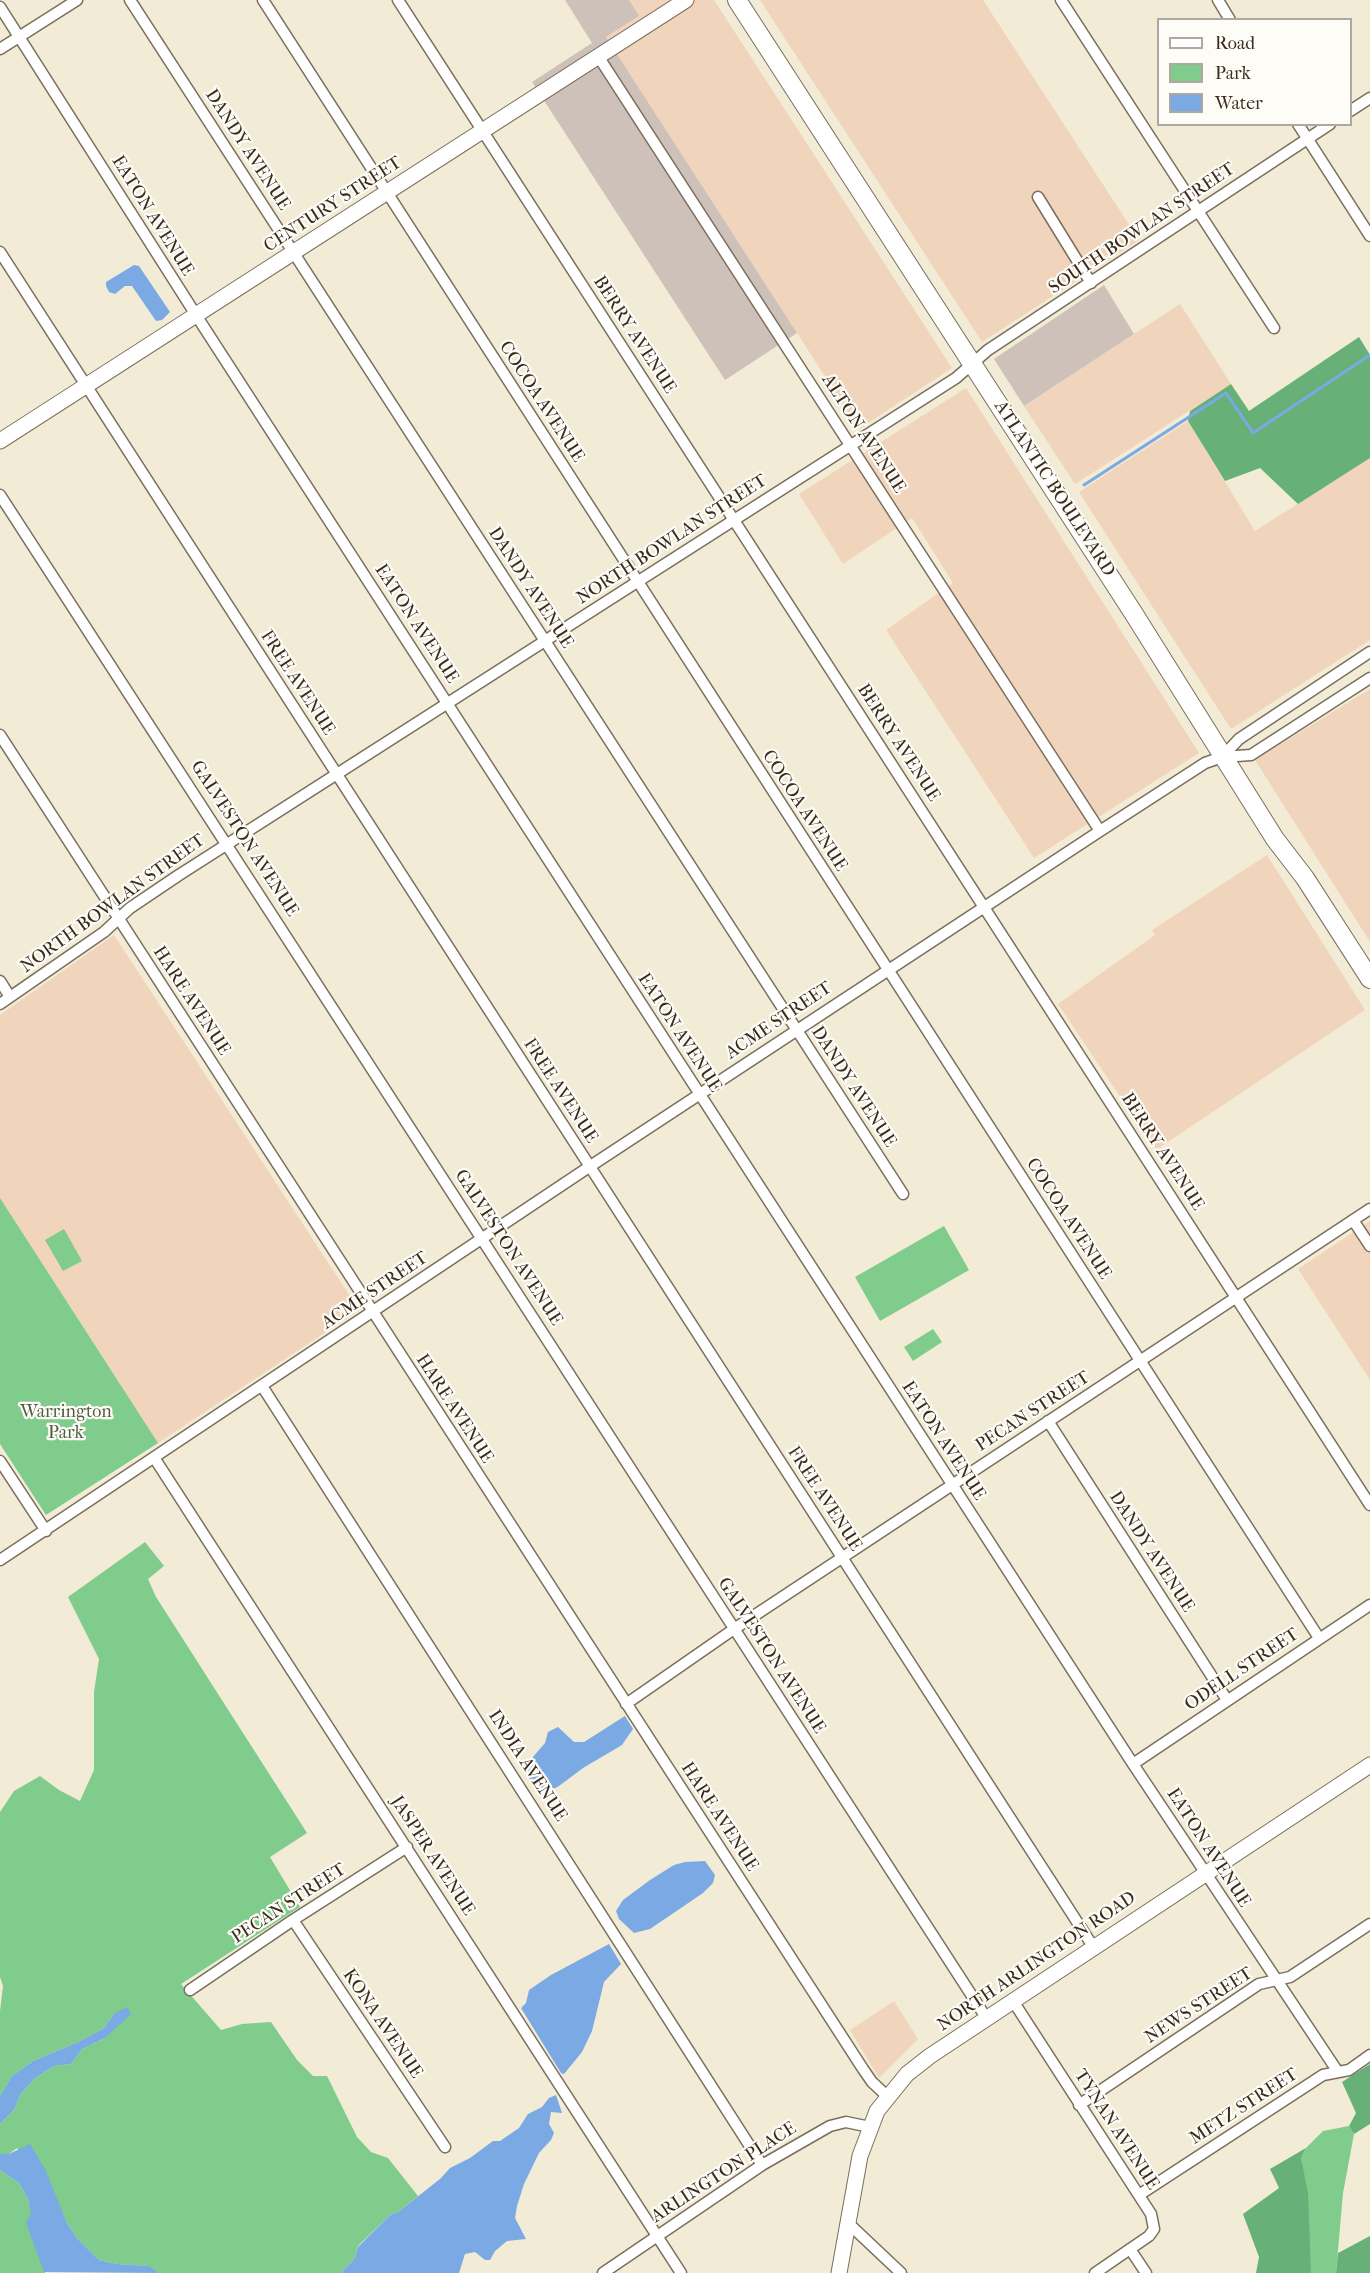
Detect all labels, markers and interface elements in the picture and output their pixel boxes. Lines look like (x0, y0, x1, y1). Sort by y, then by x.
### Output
legend (1157, 18, 1352, 126)
text: Road (1215, 33, 1255, 54)
text: Park (1215, 63, 1251, 84)
street label: DANDY AVENUE (200, 85, 294, 215)
text: Water (1215, 93, 1263, 114)
street label: EATON AVENUE (106, 152, 198, 280)
street label: CENTURY STREET (260, 152, 406, 258)
street label: SOUTH BOWLAN STREET (1045, 159, 1239, 299)
street label: BERRY AVENUE (588, 272, 680, 398)
street label: COCOA AVENUE (494, 337, 588, 467)
street label: ALTON AVENUE (817, 371, 909, 497)
street label: ATLANTIC BOULEVARD (989, 397, 1119, 581)
street label: NORTH BOWLAN STREET (573, 470, 771, 610)
street label: DANDY AVENUE (483, 523, 577, 653)
street label: EATON AVENUE (369, 560, 463, 688)
street label: FREE AVENUE (255, 627, 339, 739)
street label: BERRY AVENUE (852, 680, 944, 806)
street label: COCOA AVENUE (757, 746, 851, 876)
street label: GALVESTON AVENUE (186, 757, 302, 921)
street label: NORTH BOWLAN STREET (17, 830, 209, 978)
street label: HARE AVENUE (148, 942, 234, 1060)
street label: EATON AVENUE (632, 969, 726, 1097)
street label: ACME STREET (722, 978, 836, 1064)
street label: DANDY AVENUE (806, 1022, 900, 1152)
street label: FREE AVENUE (518, 1035, 602, 1147)
street label: BERRY AVENUE (1116, 1089, 1208, 1215)
street label: COCOA AVENUE (1021, 1154, 1115, 1284)
street label: GALVESTON AVENUE (450, 1166, 566, 1330)
street label: ACME STREET (318, 1248, 432, 1334)
street label: HARE AVENUE (411, 1350, 497, 1468)
street label: PECAN STREET (972, 1367, 1094, 1457)
street label: EATON AVENUE (896, 1377, 990, 1505)
park label: Warrington Park (20, 1402, 112, 1444)
street label: FREE AVENUE (782, 1443, 866, 1555)
street label: DANDY AVENUE (1104, 1487, 1198, 1617)
street label: GALVESTON AVENUE (713, 1574, 829, 1738)
street label: ODELL STREET (1181, 1624, 1303, 1716)
street label: INDIA AVENUE (483, 1706, 571, 1826)
street label: HARE AVENUE (676, 1758, 762, 1876)
street label: EATON AVENUE (1161, 1784, 1255, 1912)
street label: JASPER AVENUE (385, 1792, 479, 1920)
street label: PECAN STREET (228, 1859, 350, 1949)
street label: NORTH ARLINGTON ROAD (934, 1887, 1140, 2037)
street label: NEWS STREET (1141, 1963, 1257, 2049)
street label: KONA AVENUE (338, 1965, 426, 2083)
street label: METZ STREET (1186, 2064, 1302, 2150)
street label: TYNAN AVENUE (1069, 2066, 1163, 2194)
street label: ARLINGTON PLACE (647, 2118, 801, 2228)

